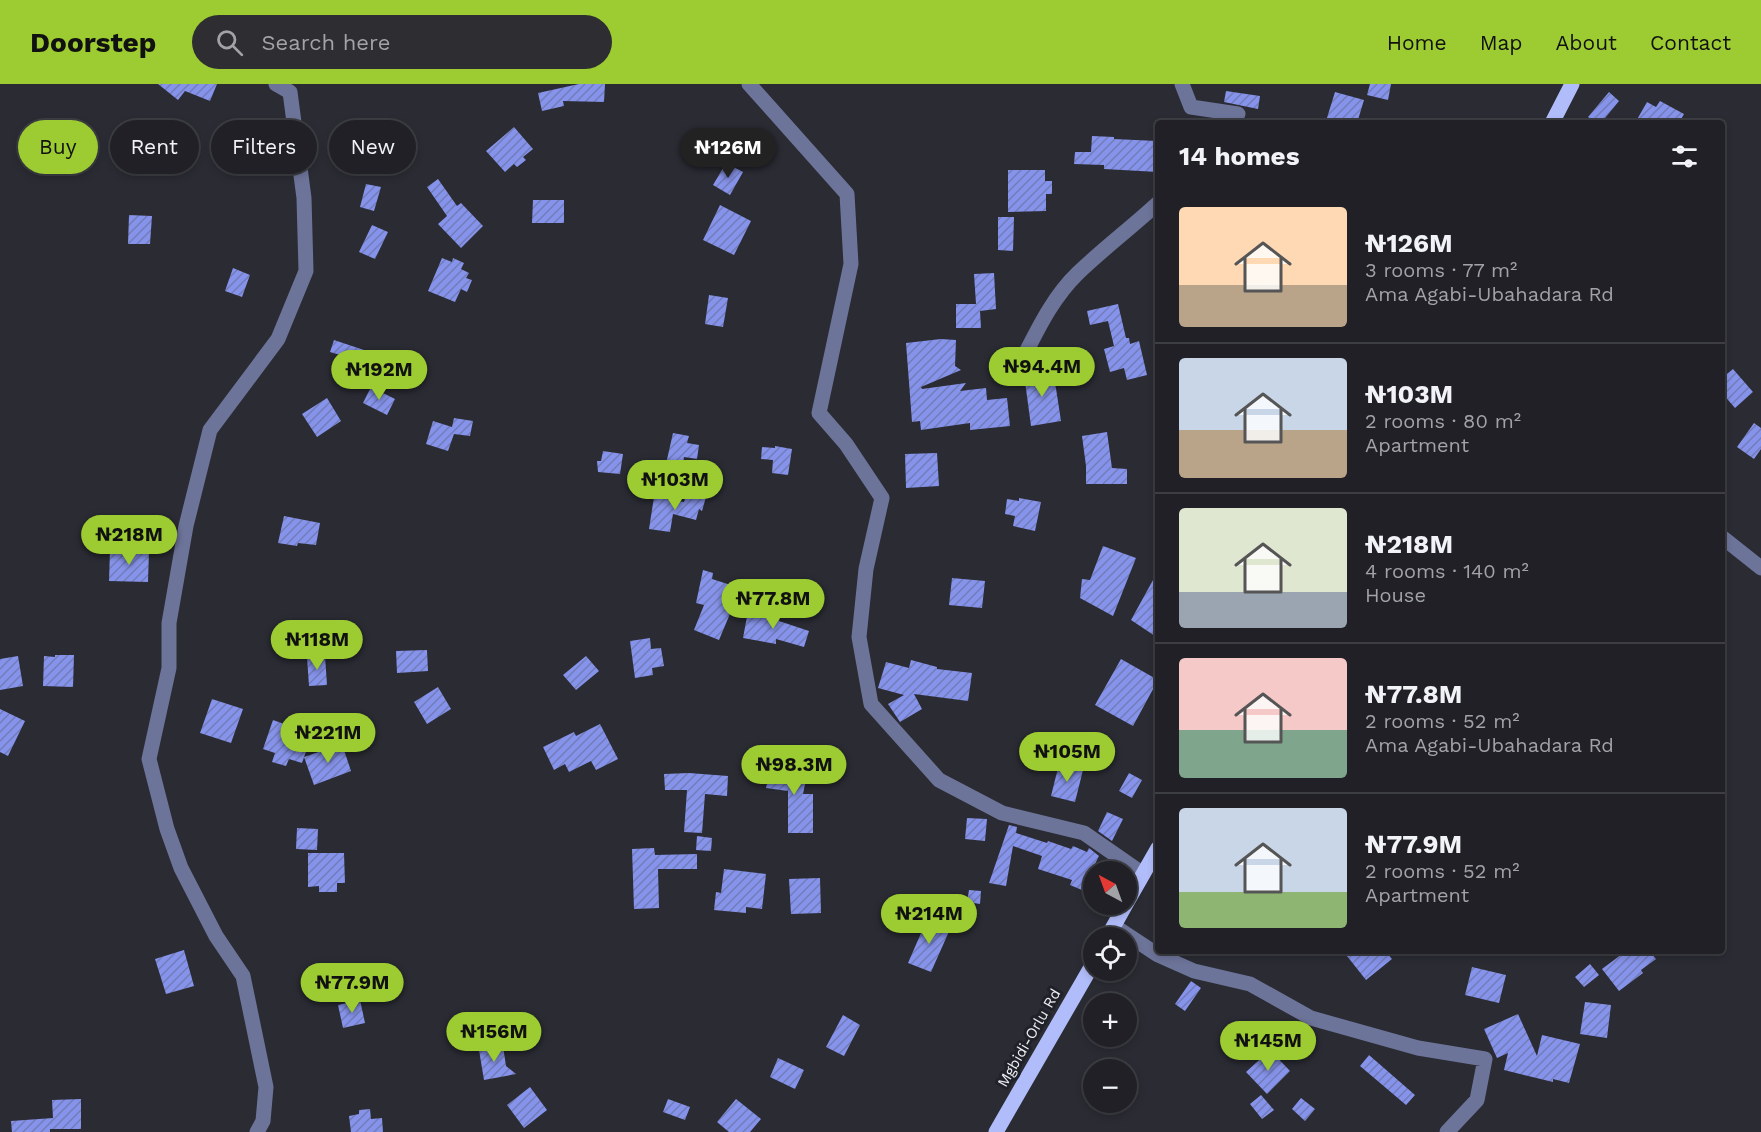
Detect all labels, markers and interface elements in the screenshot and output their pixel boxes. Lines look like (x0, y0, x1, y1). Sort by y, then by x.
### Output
search box (192, 15, 612, 69)
text: Doorstep (30, 26, 156, 59)
icon: search (213, 26, 246, 59)
text: Search here (261, 30, 390, 55)
text: Home (1387, 30, 1447, 55)
text: Map (1480, 30, 1523, 55)
text: About (1556, 30, 1617, 55)
text: Contact (1650, 30, 1731, 55)
chip: Buy (18, 120, 98, 174)
chip: Rent (110, 120, 199, 174)
chip: Filters (211, 120, 317, 174)
chip: New (329, 120, 416, 174)
pin: ₦126M (686, 128, 770, 179)
text: ₦126M (694, 135, 762, 159)
icon: filters (1668, 140, 1701, 173)
text: 14 homes (1179, 141, 1300, 171)
text: ₦126M (1365, 228, 1453, 258)
icon: home (1227, 231, 1299, 303)
text: 3 rooms · 77 m² (1365, 258, 1517, 282)
text: Ama Agabi-Ubahadara Rd (1365, 282, 1614, 306)
pin: ₦94.4M (993, 347, 1091, 398)
pin: ₦192M (337, 350, 421, 401)
text: ₦94.4M (1003, 354, 1081, 378)
text: ₦192M (345, 357, 413, 381)
text: ₦103M (1365, 379, 1453, 409)
icon: home (1227, 382, 1299, 454)
text: 2 rooms · 80 m² (1365, 409, 1521, 433)
text: Apartment (1365, 433, 1469, 457)
pin: ₦103M (633, 460, 717, 511)
text: ₦103M (641, 467, 709, 491)
pin: ₦218M (87, 515, 171, 566)
text: ₦218M (95, 522, 163, 546)
text: ₦218M (1365, 529, 1453, 559)
icon: home (1227, 532, 1299, 604)
text: 4 rooms · 140 m² (1365, 559, 1529, 583)
pin: ₦77.8M (724, 579, 822, 630)
text: House (1365, 583, 1426, 607)
text: ₦77.8M (736, 586, 810, 610)
pin: ₦118M (275, 620, 359, 671)
text: ₦118M (285, 627, 349, 651)
text: ₦77.8M (1365, 679, 1462, 709)
icon: home (1227, 682, 1299, 754)
text: 2 rooms · 52 m² (1365, 709, 1520, 733)
pin: ₦221M (286, 713, 370, 764)
text: ₦221M (294, 720, 362, 744)
pin: ₦105M (1025, 732, 1109, 783)
text: Ama Agabi-Ubahadara Rd (1365, 733, 1614, 757)
text: ₦105M (1033, 739, 1101, 763)
pin: ₦98.3M (745, 745, 843, 796)
text: ₦98.3M (755, 752, 833, 776)
text: ₦77.9M (1365, 829, 1462, 859)
icon: home (1227, 832, 1299, 904)
text: 2 rooms · 52 m² (1365, 859, 1520, 883)
north arrow (1083, 861, 1137, 915)
map controls (1083, 861, 1137, 1113)
text: Apartment (1365, 883, 1469, 907)
pin: ₦214M (887, 894, 971, 945)
text: ₦214M (895, 901, 963, 925)
button: locate (1083, 927, 1137, 981)
pin: ₦77.9M (303, 963, 401, 1014)
text: ₦77.9M (315, 970, 389, 994)
street label: Mgbidi-Orlu Rd (994, 986, 1064, 1090)
button: + (1083, 993, 1137, 1047)
pin: ₦156M (452, 1012, 536, 1063)
text: ₦156M (460, 1019, 528, 1043)
pin: ₦145M (1226, 1021, 1310, 1072)
text: ₦145M (1234, 1028, 1302, 1052)
button: − (1083, 1059, 1137, 1113)

